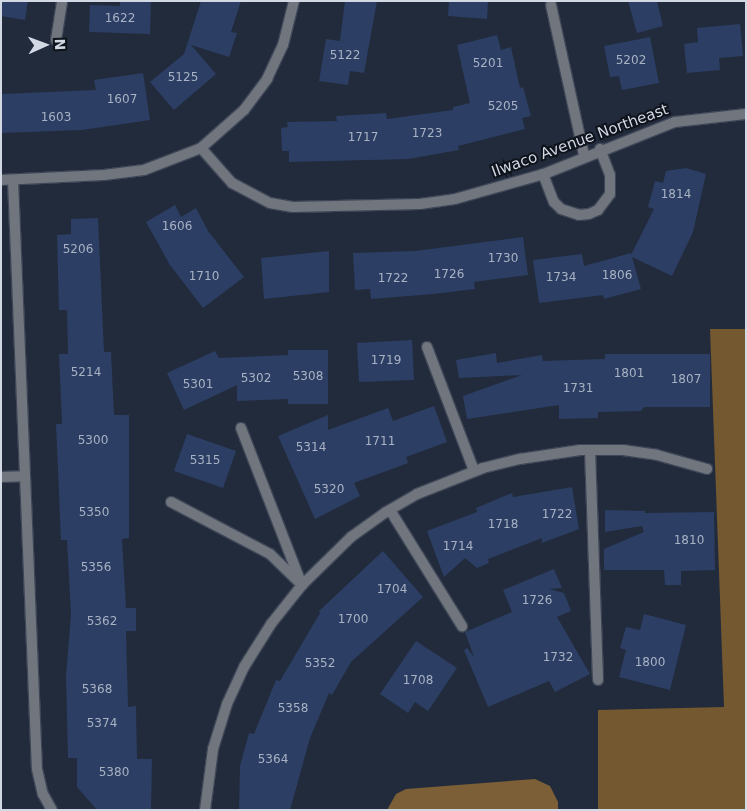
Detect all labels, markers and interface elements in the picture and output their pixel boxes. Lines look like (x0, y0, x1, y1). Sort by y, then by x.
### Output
house number: 1622 (105, 12, 135, 26)
north arrow (20, 20, 70, 70)
text: N (52, 38, 68, 51)
house number: 5122 (330, 49, 360, 63)
house number: 5202 (616, 54, 646, 68)
house number: 5201 (473, 57, 503, 71)
house number: 5125 (168, 71, 198, 85)
house number: 1607 (107, 93, 137, 107)
house number: 5205 (488, 100, 518, 114)
street label: Ilwaco Avenue Northeast (489, 101, 671, 181)
house number: 1603 (41, 111, 71, 125)
house number: 1723 (412, 127, 442, 141)
house number: 1717 (348, 131, 378, 145)
house number: 1814 (661, 188, 691, 202)
house number: 1606 (162, 220, 192, 234)
house number: 5206 (63, 243, 93, 257)
house number: 1730 (488, 252, 518, 266)
house number: 1726 (434, 268, 464, 282)
house number: 1806 (602, 269, 632, 283)
house number: 1710 (189, 270, 219, 284)
house number: 1734 (546, 271, 576, 285)
house number: 1722 (378, 272, 408, 286)
house number: 1719 (371, 354, 401, 368)
house number: 5214 (71, 366, 101, 380)
house number: 1801 (614, 367, 644, 381)
house number: 5308 (293, 370, 323, 384)
house number: 5302 (241, 372, 271, 386)
house number: 1807 (671, 373, 701, 387)
house number: 5301 (183, 378, 213, 392)
house number: 1731 (563, 382, 593, 396)
house number: 5300 (78, 434, 108, 448)
house number: 1711 (365, 435, 395, 449)
house number: 5314 (296, 441, 326, 455)
house number: 5315 (190, 454, 220, 468)
house number: 5320 (314, 483, 344, 497)
house number: 5350 (79, 506, 109, 520)
house number: 1722 (542, 508, 572, 522)
house number: 1718 (488, 518, 518, 532)
house number: 1810 (674, 534, 704, 548)
house number: 1714 (443, 540, 473, 554)
house number: 5356 (81, 561, 111, 575)
house number: 1704 (377, 583, 407, 597)
house number: 1726 (522, 594, 552, 608)
house number: 1700 (338, 613, 368, 627)
house number: 5362 (87, 615, 117, 629)
house number: 1732 (543, 651, 573, 665)
house number: 1800 (635, 656, 665, 670)
house number: 5352 (305, 657, 335, 671)
house number: 1708 (403, 674, 433, 688)
house number: 5368 (82, 683, 112, 697)
house number: 5358 (278, 702, 308, 716)
house number: 5374 (87, 717, 117, 731)
house number: 5364 (258, 753, 288, 767)
house number: 5380 (99, 766, 129, 780)

